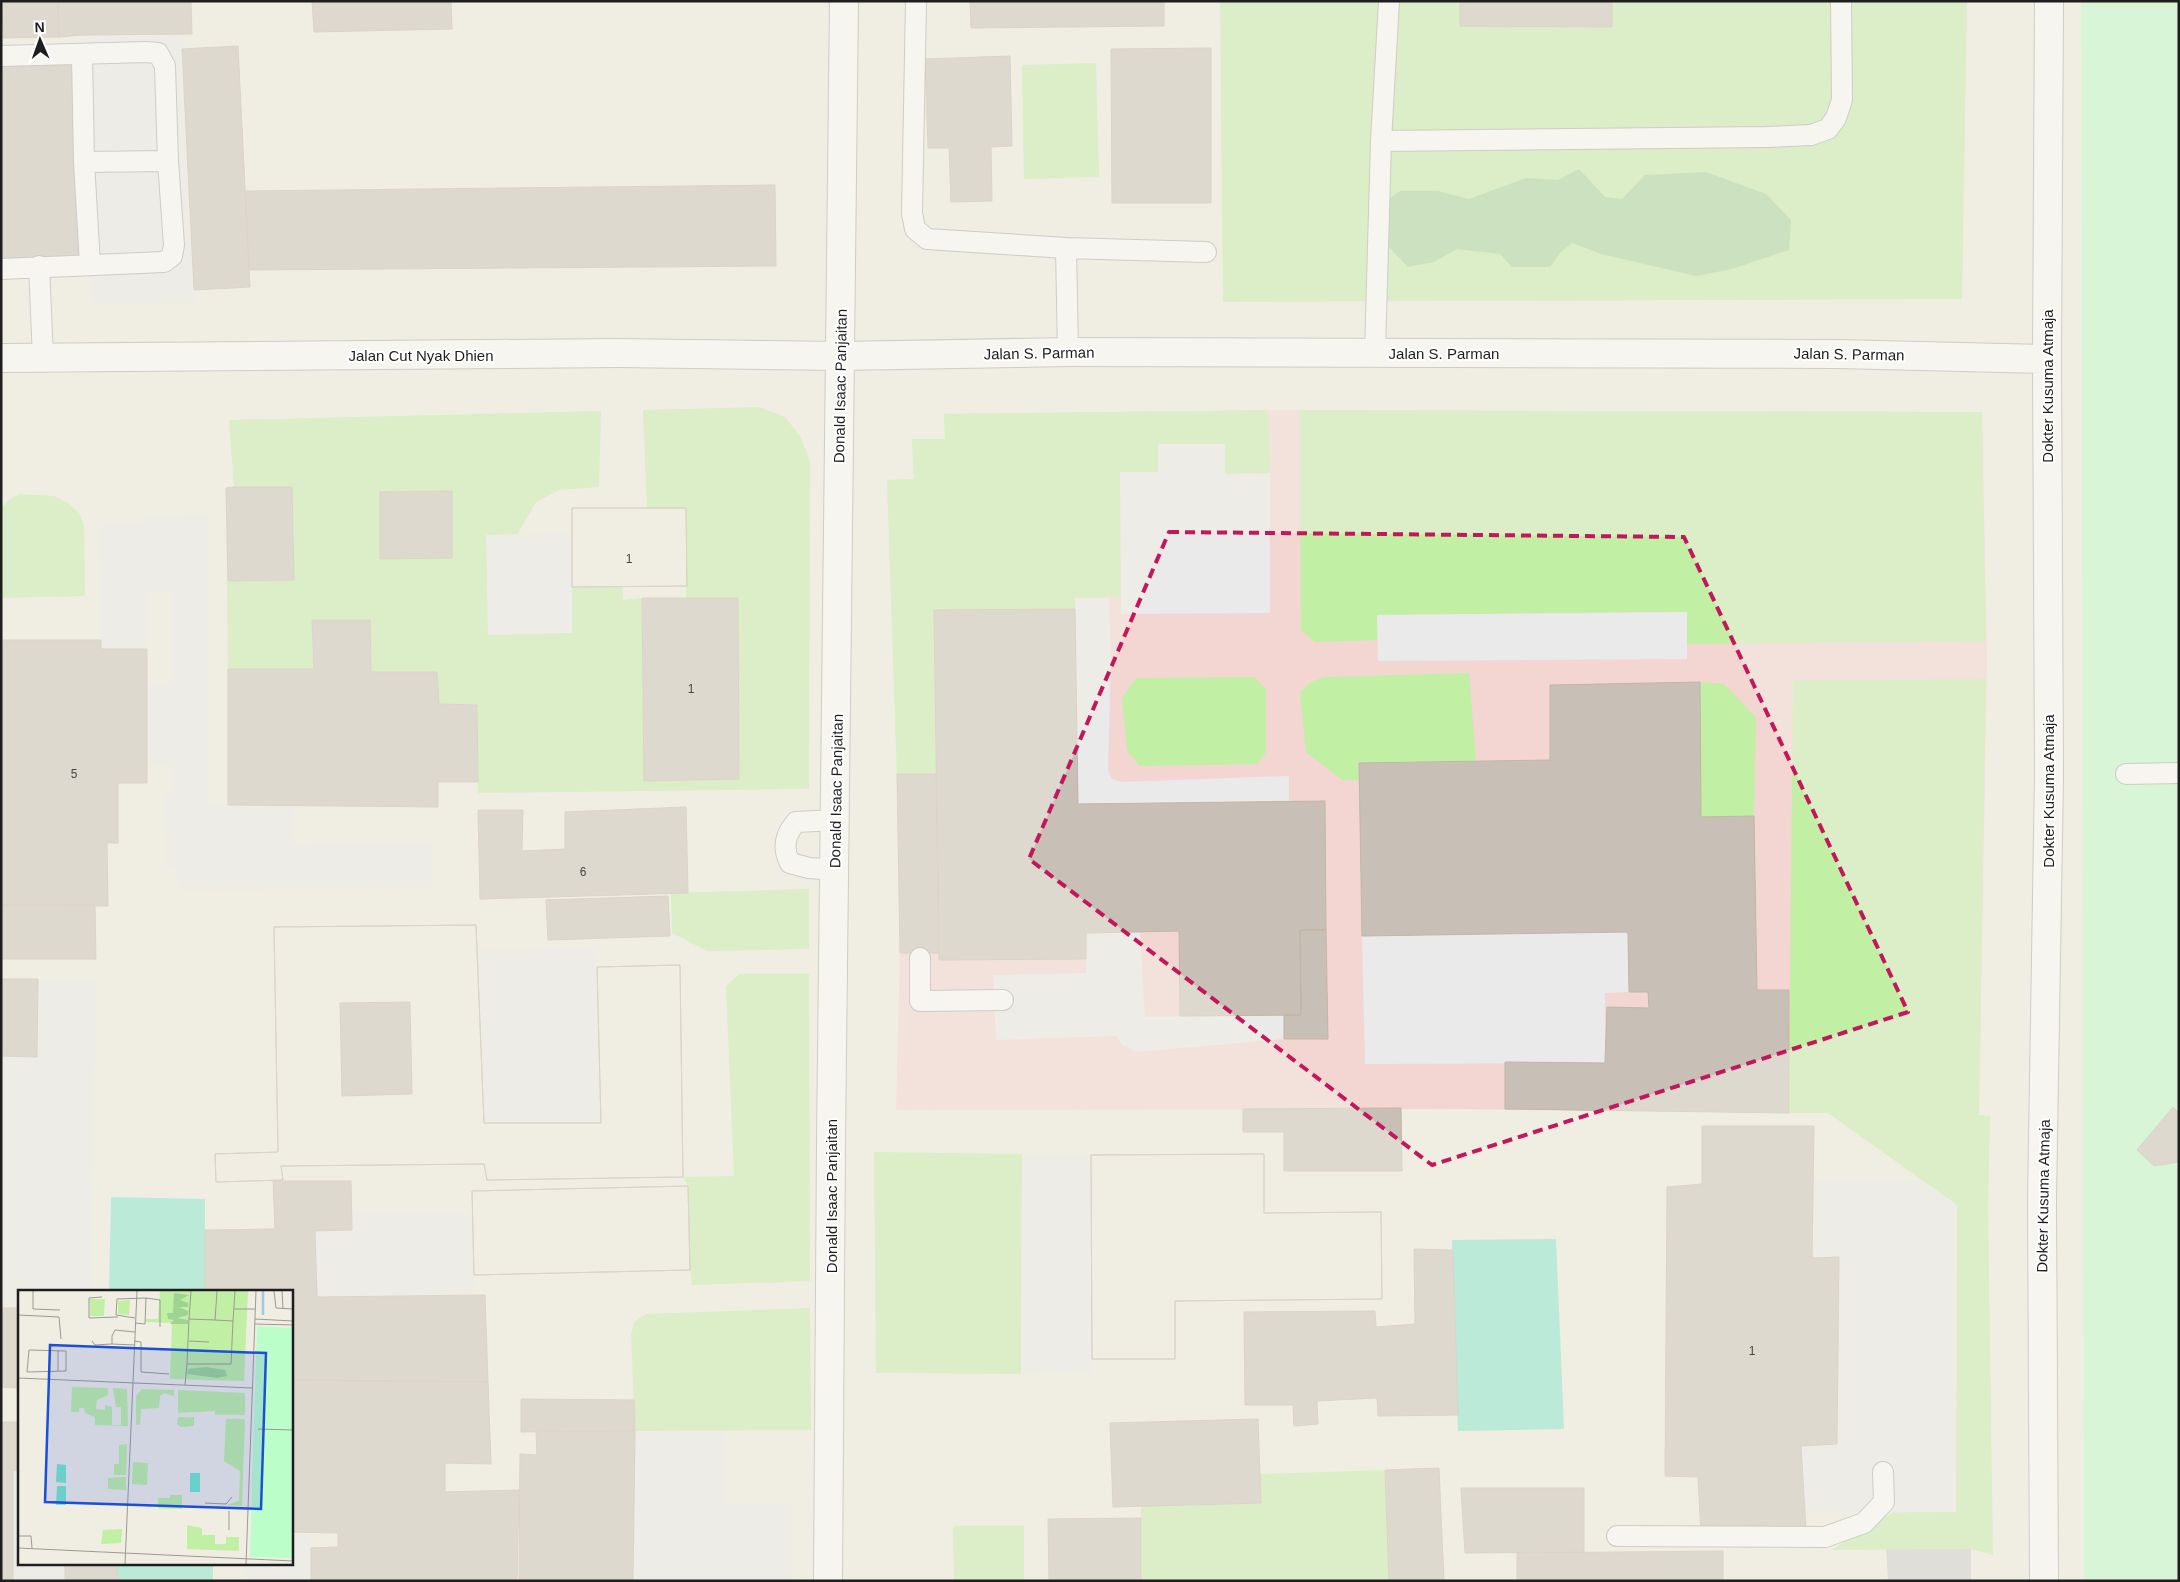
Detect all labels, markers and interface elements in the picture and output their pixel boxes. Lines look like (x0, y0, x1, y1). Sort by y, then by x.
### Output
north arrow (15, 15, 65, 65)
text: N (34, 19, 45, 35)
street label: Donald Isaac Panjaitan (830, 309, 850, 463)
street label: Dokter Kusuma Atmaja (2039, 309, 2056, 463)
street label: Jalan S. Parman (983, 344, 1095, 362)
street label: Jalan S. Parman (1389, 345, 1499, 362)
street label: Jalan S. Parman (1793, 345, 1905, 363)
street label: Jalan Cut Nyak Dhien (348, 347, 494, 364)
house number: 1 (626, 552, 633, 566)
house number: 1 (688, 682, 695, 696)
street label: Donald Isaac Panjaitan (826, 714, 846, 868)
street label: Dokter Kusuma Atmaja (2040, 714, 2057, 868)
house number: 5 (71, 767, 78, 781)
house number: 6 (580, 865, 587, 879)
street label: Donald Isaac Panjaitan (823, 1119, 840, 1273)
street label: Dokter Kusuma Atmaja (2033, 1119, 2053, 1273)
inset map (18, 1290, 292, 1564)
house number: 1 (1749, 1344, 1756, 1358)

